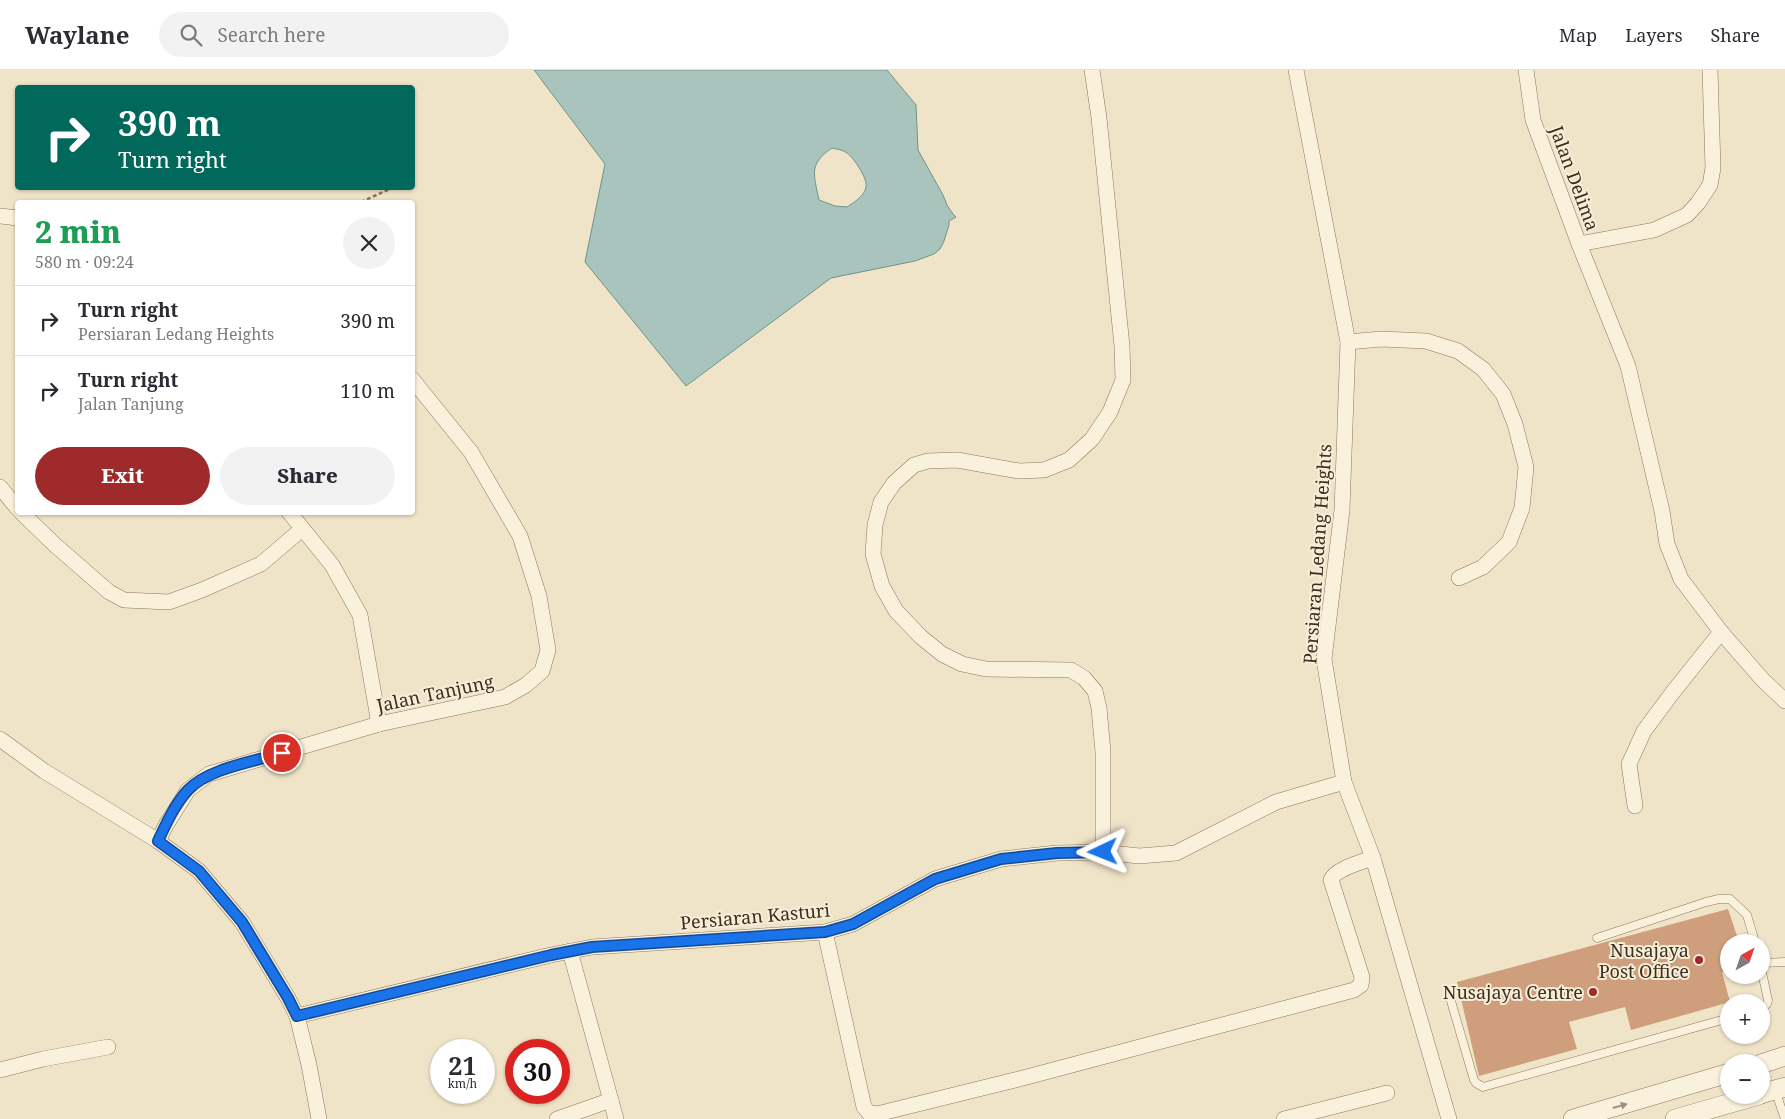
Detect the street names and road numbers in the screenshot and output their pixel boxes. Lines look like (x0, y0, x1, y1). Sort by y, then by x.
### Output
street label: Jalan Delima (1545, 121, 1605, 234)
street label: Persiaran Ledang Heights (1297, 443, 1337, 665)
street label: Jalan Tanjung (373, 669, 496, 717)
street label: Persiaran Kasturi (679, 897, 831, 935)

